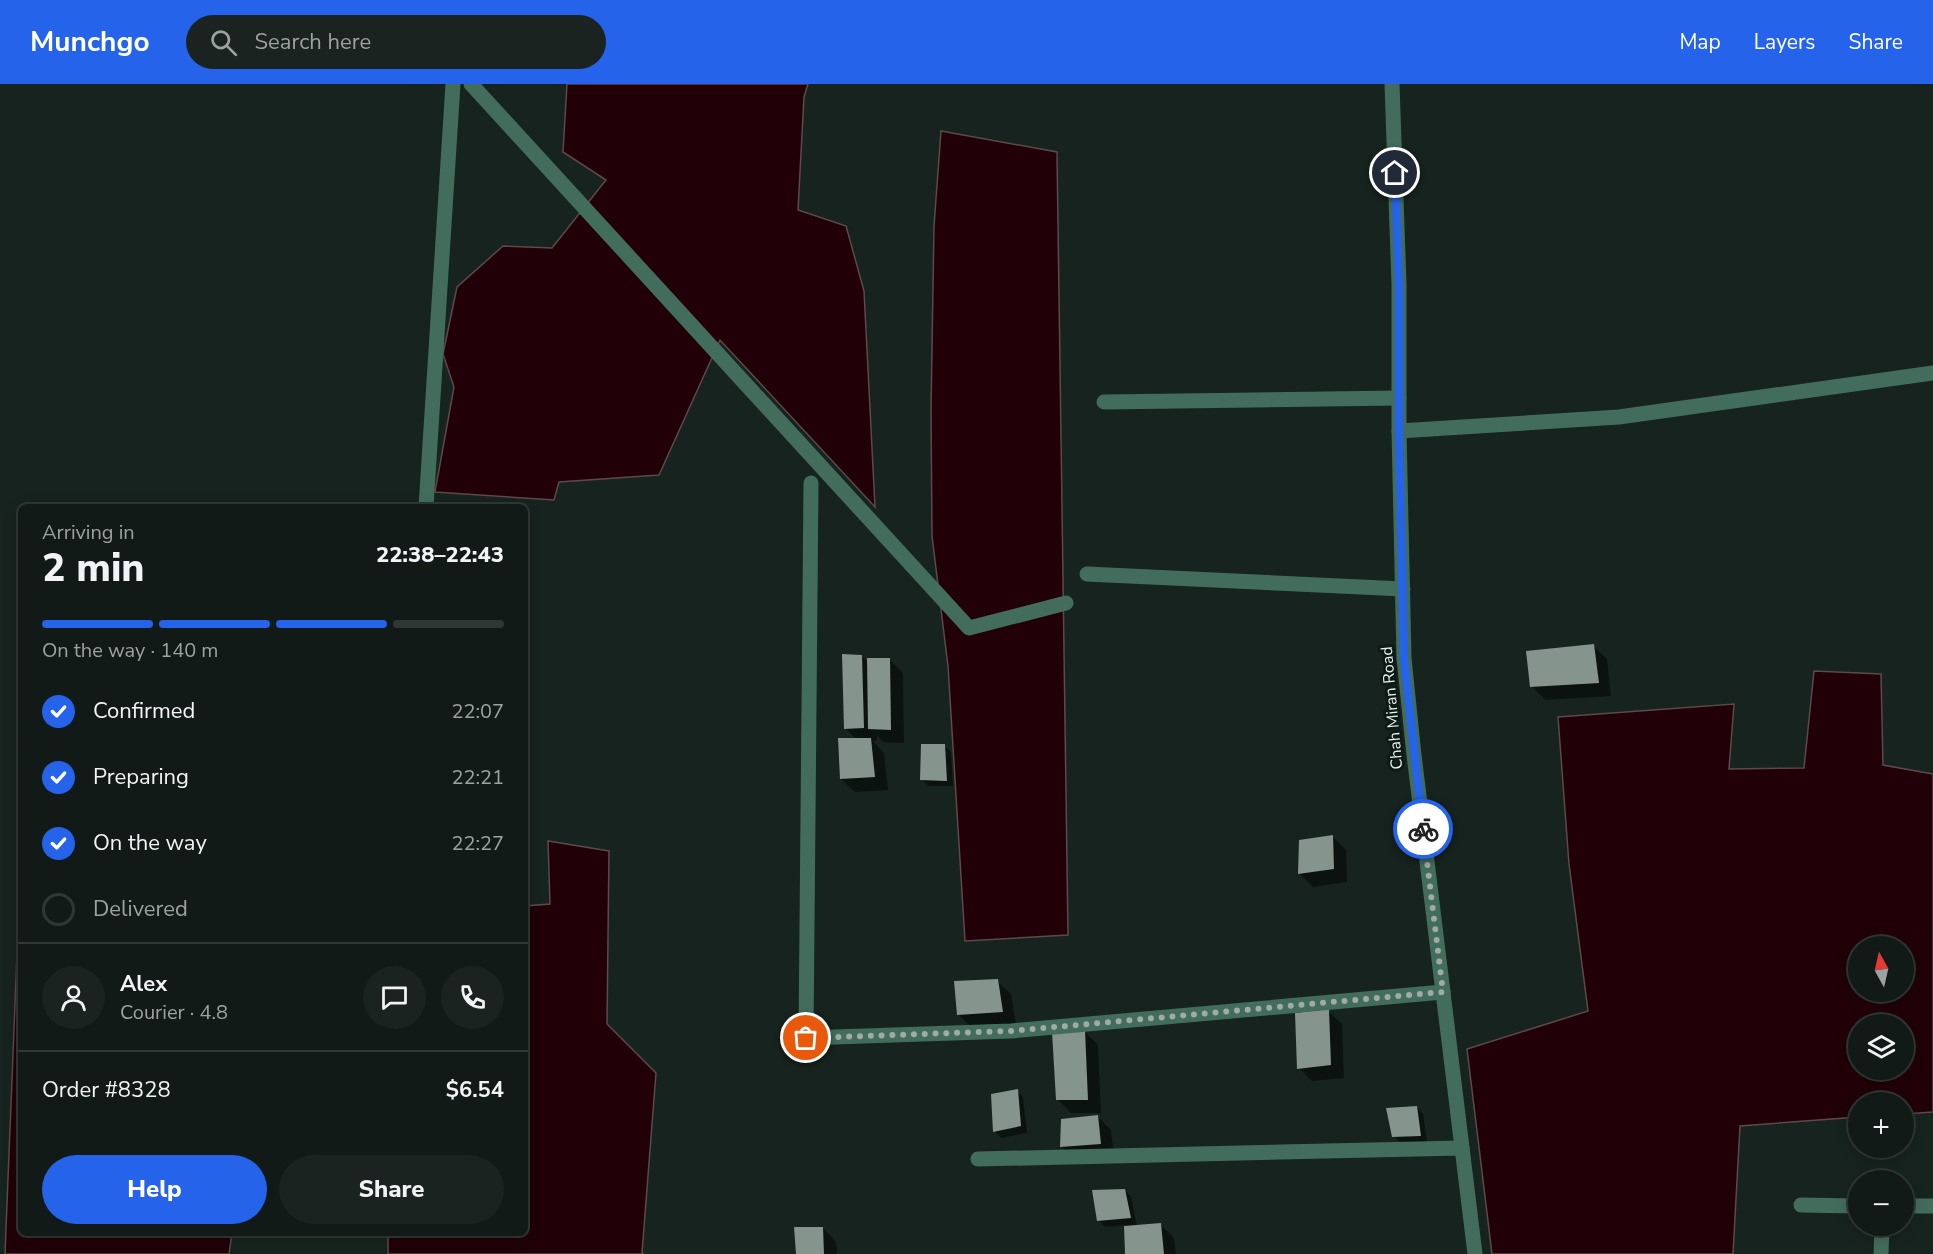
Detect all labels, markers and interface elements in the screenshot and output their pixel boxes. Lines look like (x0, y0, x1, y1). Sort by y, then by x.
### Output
search box (186, 15, 606, 69)
text: Munchgo (30, 23, 150, 61)
icon: search (207, 26, 240, 59)
text: Search here (255, 27, 371, 57)
text: Map (1679, 28, 1721, 56)
text: Layers (1754, 28, 1815, 56)
text: Share (1848, 28, 1903, 56)
pin (1369, 147, 1420, 198)
icon: home (1378, 156, 1411, 189)
text: Arriving in (42, 519, 135, 546)
text: 22:38–22:43 (376, 540, 504, 570)
text: 2 min (42, 542, 145, 595)
text: On the way · 140 m (42, 637, 218, 664)
street label: Chah Miran Road (1376, 646, 1408, 770)
icon: check (42, 695, 75, 728)
text: Confirmed (93, 696, 195, 726)
text: 22:07 (451, 698, 504, 725)
icon: check (42, 761, 75, 794)
text: Preparing (93, 762, 189, 792)
text: 22:21 (451, 764, 504, 791)
courier (1393, 799, 1453, 859)
icon: bike (1407, 813, 1440, 846)
icon: check (42, 827, 75, 860)
text: On the way (93, 828, 207, 858)
text: 22:27 (451, 830, 504, 857)
text: Delivered (93, 894, 188, 924)
north arrow (1848, 936, 1914, 1002)
map controls (1848, 936, 1914, 1236)
button: person (42, 966, 105, 1029)
button: chat (363, 966, 426, 1029)
button: phone (441, 966, 504, 1029)
text: Alex (120, 969, 167, 999)
text: Courier · 4.8 (120, 999, 228, 1026)
pin (780, 1012, 831, 1063)
button: layers (1848, 1014, 1914, 1080)
icon: bag (789, 1021, 822, 1054)
text: Order #8328 (42, 1075, 171, 1105)
text: $6.54 (446, 1075, 504, 1105)
button: + (1848, 1092, 1914, 1158)
button: Help (42, 1155, 267, 1224)
button: Share (279, 1155, 504, 1224)
button: − (1848, 1170, 1914, 1236)

